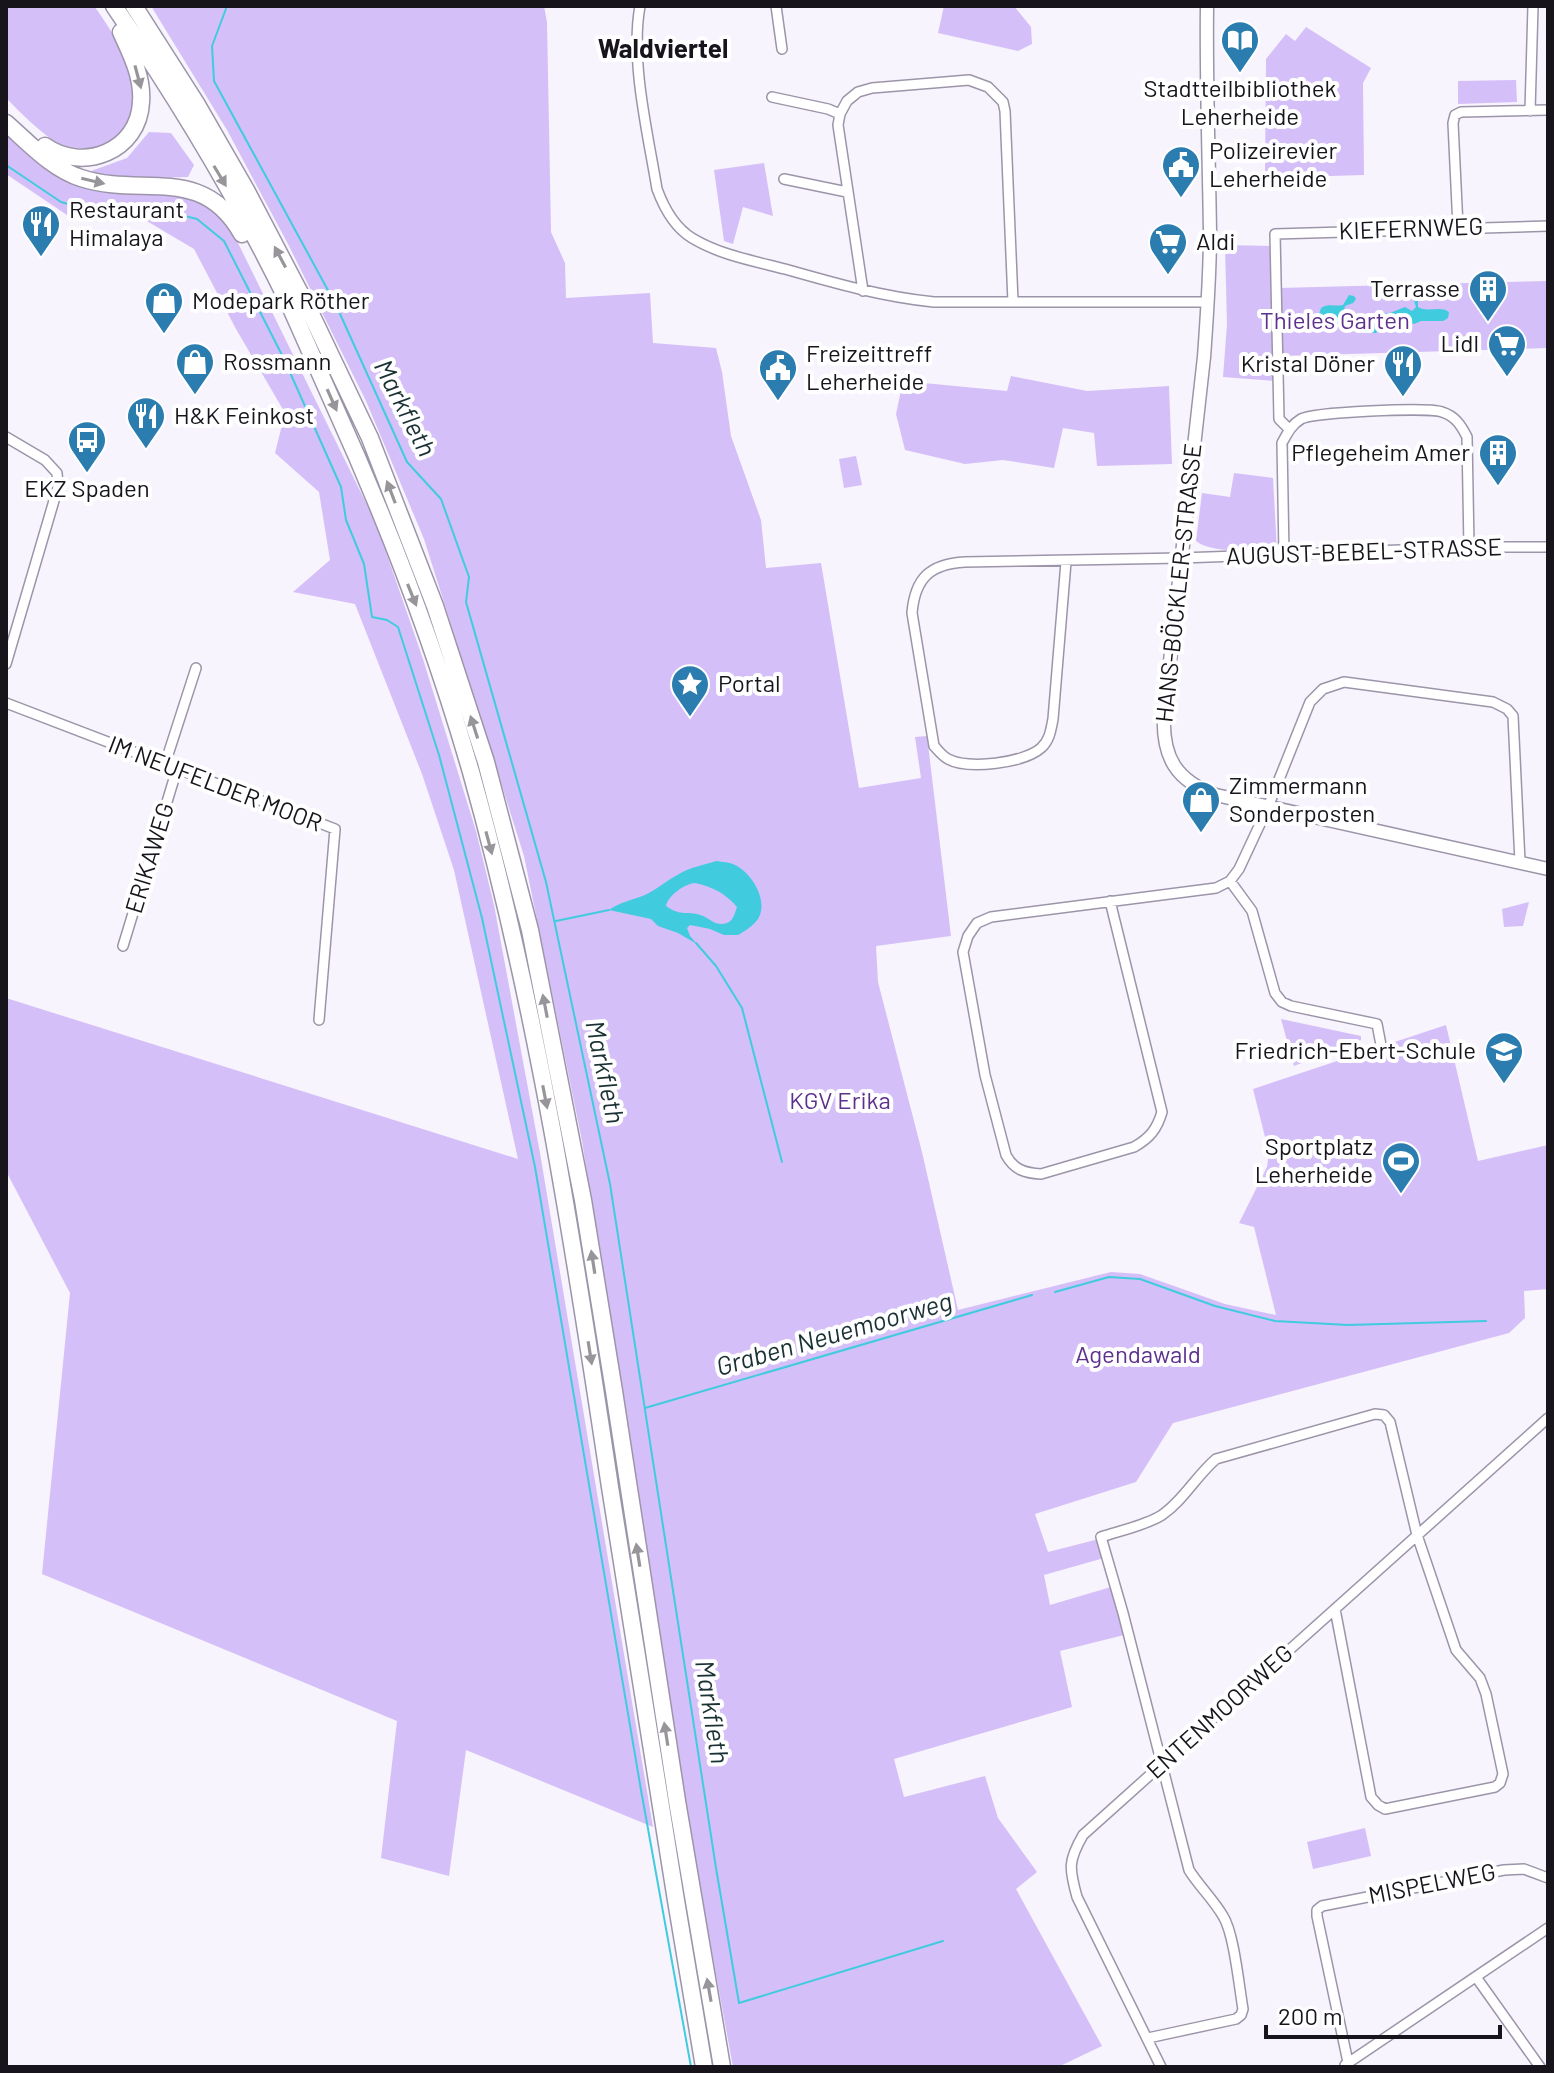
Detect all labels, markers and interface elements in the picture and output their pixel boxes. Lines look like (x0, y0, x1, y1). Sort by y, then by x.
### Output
library icon: Stadtteilbibliothek Leherheide (1219, 19, 1261, 74)
district label: Waldviertel (598, 32, 728, 63)
one-way arrow (132, 64, 144, 89)
place label: Stadtteilbibliothek Leherheide (1144, 73, 1336, 130)
place label: Polizeirevier Leherheide (1209, 135, 1337, 192)
public building icon: Polizeirevier Leherheide (1160, 144, 1202, 199)
one-way arrow (213, 165, 227, 187)
one-way arrow (80, 175, 105, 188)
place label: Restaurant Himalaya (69, 194, 184, 251)
restaurant icon: Restaurant Himalaya (20, 203, 62, 258)
street label: KIEFERNWEG (1338, 210, 1484, 245)
supermarket icon: Aldi (1147, 221, 1189, 276)
place label: Aldi (1196, 226, 1235, 255)
one-way arrow (274, 245, 287, 268)
building icon: Terrasse (1467, 268, 1509, 323)
place label: Terrasse (1370, 273, 1460, 302)
shop icon: Modepark Röther (143, 280, 185, 335)
place label: Modepark Röther (192, 285, 370, 314)
park label: Thieles Garten (1260, 305, 1410, 334)
supermarket icon: Lidl (1486, 323, 1528, 378)
place label: Lidl (1441, 328, 1479, 357)
place label: Freizeittreff Leherheide (806, 338, 932, 395)
shop icon: Rossmann (174, 341, 216, 396)
restaurant icon: Kristal Döner (1382, 343, 1424, 398)
place label: Rossmann (223, 346, 331, 375)
public building icon: Freizeittreff Leherheide (757, 347, 799, 402)
place label: Kristal Döner (1241, 348, 1375, 377)
water label: Markfleth (369, 354, 444, 461)
one-way arrow (325, 388, 338, 412)
restaurant icon: H&K Feinkost (125, 395, 167, 450)
place label: H&K Feinkost (174, 400, 314, 429)
bus stop icon: EKZ Spaden (66, 419, 108, 474)
building icon: Pflegeheim Amer (1477, 432, 1519, 487)
place label: Pflegeheim Amer (1291, 437, 1470, 466)
street label: HANS-BÖCKLER-STRASSE (1148, 442, 1207, 724)
place label: EKZ Spaden (24, 473, 150, 502)
one-way arrow (384, 480, 397, 504)
street label: AUGUST-BEBEL-STRASSE (1225, 531, 1502, 570)
one-way arrow (406, 583, 419, 607)
place icon: Portal (669, 663, 711, 718)
place label: Portal (718, 668, 780, 697)
one-way arrow (468, 715, 480, 739)
street label: IM NEUFELDER MOOR (105, 728, 326, 837)
place label: Zimmermann Sonderposten (1229, 770, 1375, 827)
shop icon: Zimmermann Sonderposten (1180, 779, 1222, 834)
street label: ERIKAWEG (118, 799, 179, 916)
one-way arrow (483, 832, 496, 856)
one-way arrow (538, 994, 551, 1019)
water label: Markfleth (580, 1017, 632, 1126)
school or university icon: Friedrich-Ebert-Schule (1483, 1030, 1525, 1085)
place label: Friedrich-Ebert-Schule (1235, 1035, 1476, 1064)
one-way arrow (539, 1085, 552, 1110)
park label: KGV Erika (789, 1085, 891, 1114)
place label: Sportplatz Leherheide (1255, 1131, 1373, 1188)
sports icon: Sportplatz Leherheide (1380, 1140, 1422, 1195)
one-way arrow (586, 1249, 599, 1274)
water label: Graben Neuemoorweg (712, 1284, 955, 1381)
park label: Agendawald (1075, 1339, 1201, 1368)
one-way arrow (584, 1341, 596, 1366)
one-way arrow (631, 1542, 644, 1567)
street label: ENTENMOORWEG (1140, 1638, 1298, 1784)
water label: Markfleth (690, 1658, 737, 1766)
one-way arrow (659, 1721, 672, 1746)
street label: MISPELWEG (1366, 1856, 1498, 1909)
one-way arrow (702, 1977, 714, 2002)
scale bar (1266, 1989, 1500, 2039)
text: 200 m (1278, 2001, 1343, 2030)

